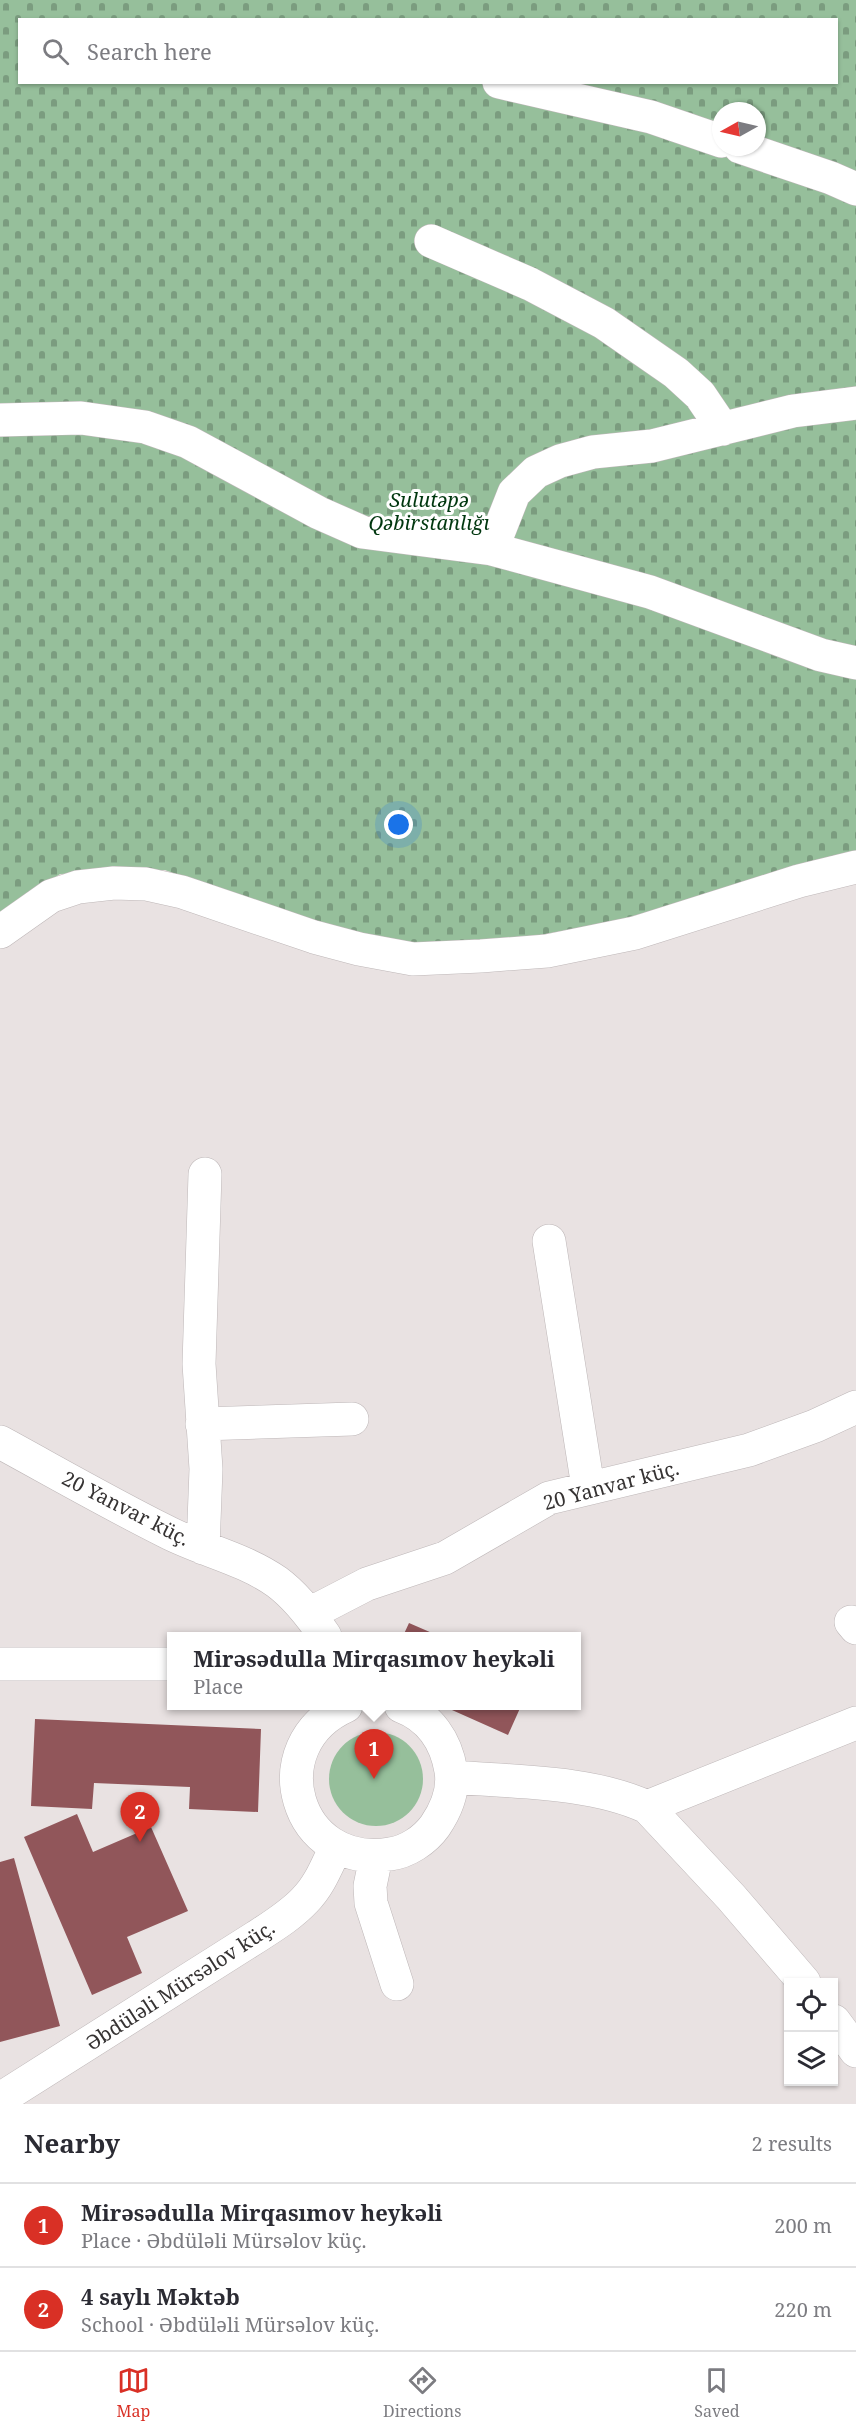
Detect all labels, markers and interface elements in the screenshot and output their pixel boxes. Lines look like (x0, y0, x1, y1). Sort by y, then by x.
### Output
search box (18, 18, 838, 84)
icon: search (39, 35, 72, 68)
text: Search here (87, 36, 212, 66)
north arrow (712, 102, 766, 156)
park label: Sulutəpə Qəbirstanlığı (369, 486, 489, 536)
your location (384, 810, 413, 839)
street label: 20 Yanvar küç. (540, 1454, 682, 1516)
street label: 20 Yanvar küç. (58, 1464, 194, 1552)
popup (167, 1632, 581, 1710)
text: Mirəsədulla Mirqasımov heykəli (193, 1643, 555, 1673)
text: Place (193, 1673, 243, 1700)
pin: 1 (354, 1730, 394, 1779)
pin: 2 (120, 1792, 160, 1842)
street label: Əbdüləli Mürsəlov küç. (80, 1914, 280, 2056)
map controls (784, 1978, 838, 2086)
button: locate (784, 1978, 838, 2032)
button: layers (784, 2032, 838, 2086)
text: Nearby (24, 2125, 120, 2161)
text: 2 results (752, 2130, 832, 2157)
text: Mirəsədulla Mirqasımov heykəli (81, 2197, 443, 2227)
text: 1 (38, 2212, 49, 2239)
text: 200 m (774, 2212, 832, 2239)
text: Place · Əbdüləli Mürsəlov küç. (81, 2227, 367, 2254)
text: 4 saylı Məktəb (81, 2281, 240, 2311)
text: 2 (38, 2296, 49, 2323)
text: 220 m (774, 2296, 832, 2323)
text: School · Əbdüləli Mürsəlov küç. (81, 2311, 379, 2338)
tab: Map (116, 2364, 150, 2422)
tab: Directions (383, 2364, 461, 2422)
tab: Saved (694, 2364, 740, 2422)

